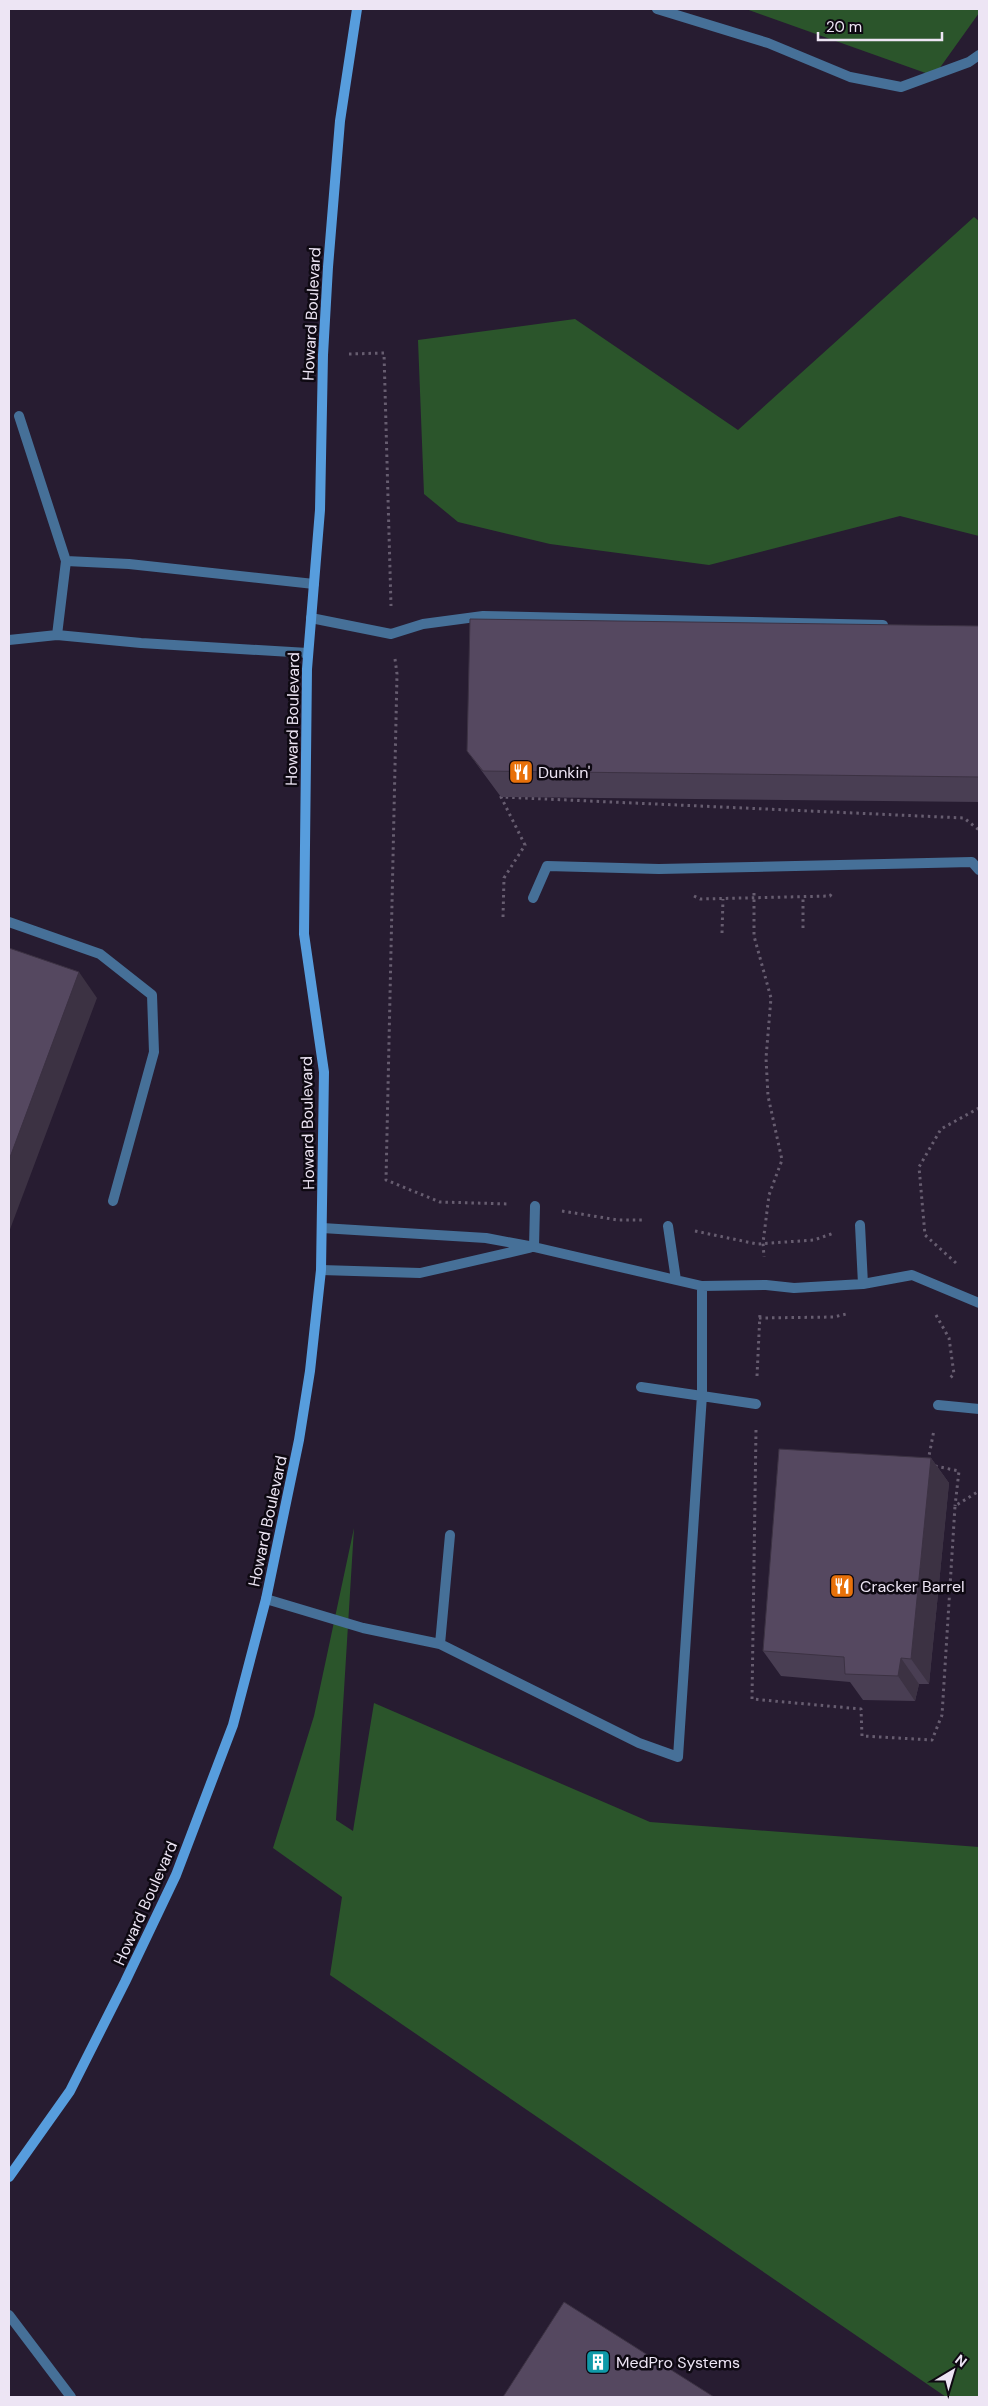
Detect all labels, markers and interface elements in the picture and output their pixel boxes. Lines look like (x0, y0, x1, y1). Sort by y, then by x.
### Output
scale bar (818, 10, 942, 42)
text: 20 m (826, 17, 862, 37)
street label: Howard Boulevard (298, 247, 325, 381)
street label: Howard Boulevard (281, 652, 304, 786)
restaurant icon: Dunkin' (508, 759, 534, 785)
place label: Dunkin' (538, 762, 590, 783)
street label: Howard Boulevard (296, 1056, 319, 1190)
street label: Howard Boulevard (243, 1454, 292, 1589)
restaurant icon: Cracker Barrel (829, 1573, 855, 1599)
place label: Cracker Barrel (860, 1576, 965, 1597)
street label: Howard Boulevard (109, 1838, 182, 1969)
north arrow (928, 2346, 978, 2396)
building icon: MedPro Systems (585, 2349, 611, 2375)
text: N (951, 2351, 971, 2371)
place label: MedPro Systems (616, 2352, 740, 2373)

